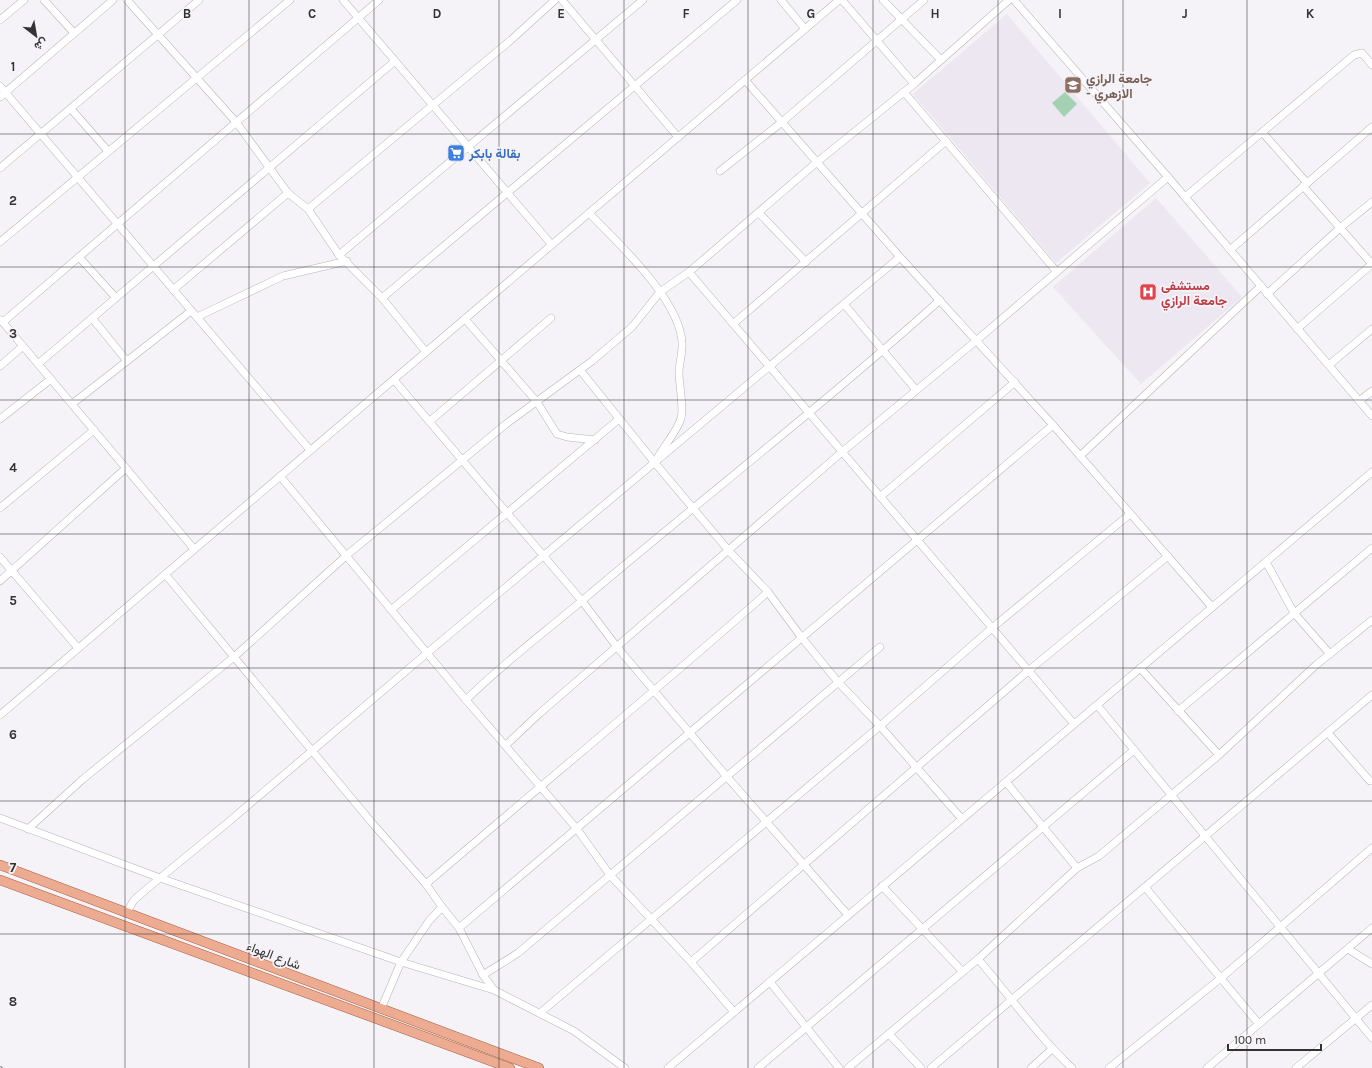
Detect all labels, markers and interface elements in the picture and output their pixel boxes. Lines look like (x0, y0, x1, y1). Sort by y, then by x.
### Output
text: B (183, 6, 191, 21)
text: C (308, 6, 316, 21)
text: D (433, 6, 442, 21)
text: E (557, 6, 565, 21)
text: F (682, 6, 690, 21)
text: G (807, 6, 815, 21)
text: H (930, 6, 940, 21)
text: I (1058, 6, 1062, 21)
text: J (1182, 6, 1188, 21)
text: K (1306, 6, 1315, 21)
north arrow (16, 16, 56, 56)
text: ش (32, 35, 50, 53)
text: 1 (11, 59, 15, 74)
place label: جامعة الرازي - الازهري (1086, 71, 1152, 104)
school or university icon: جامعة الرازي - الازهري (1063, 75, 1083, 95)
supermarket icon: بقالة بابكر (446, 143, 466, 163)
place label: بقالة بابكر (468, 146, 520, 162)
text: 2 (9, 193, 17, 208)
place label: مستشفى جامعة الرازي (1161, 278, 1227, 311)
hospital icon: مستشفى جامعة الرازي (1138, 282, 1158, 302)
text: 3 (9, 326, 17, 341)
text: 4 (9, 460, 17, 475)
text: 5 (9, 593, 17, 608)
text: 6 (9, 727, 17, 742)
text: 7 (10, 860, 17, 875)
street label: شارع الهواء (244, 938, 303, 974)
text: 8 (9, 994, 17, 1009)
scale bar (1228, 1026, 1321, 1052)
text: 100 m (1234, 1033, 1266, 1047)

